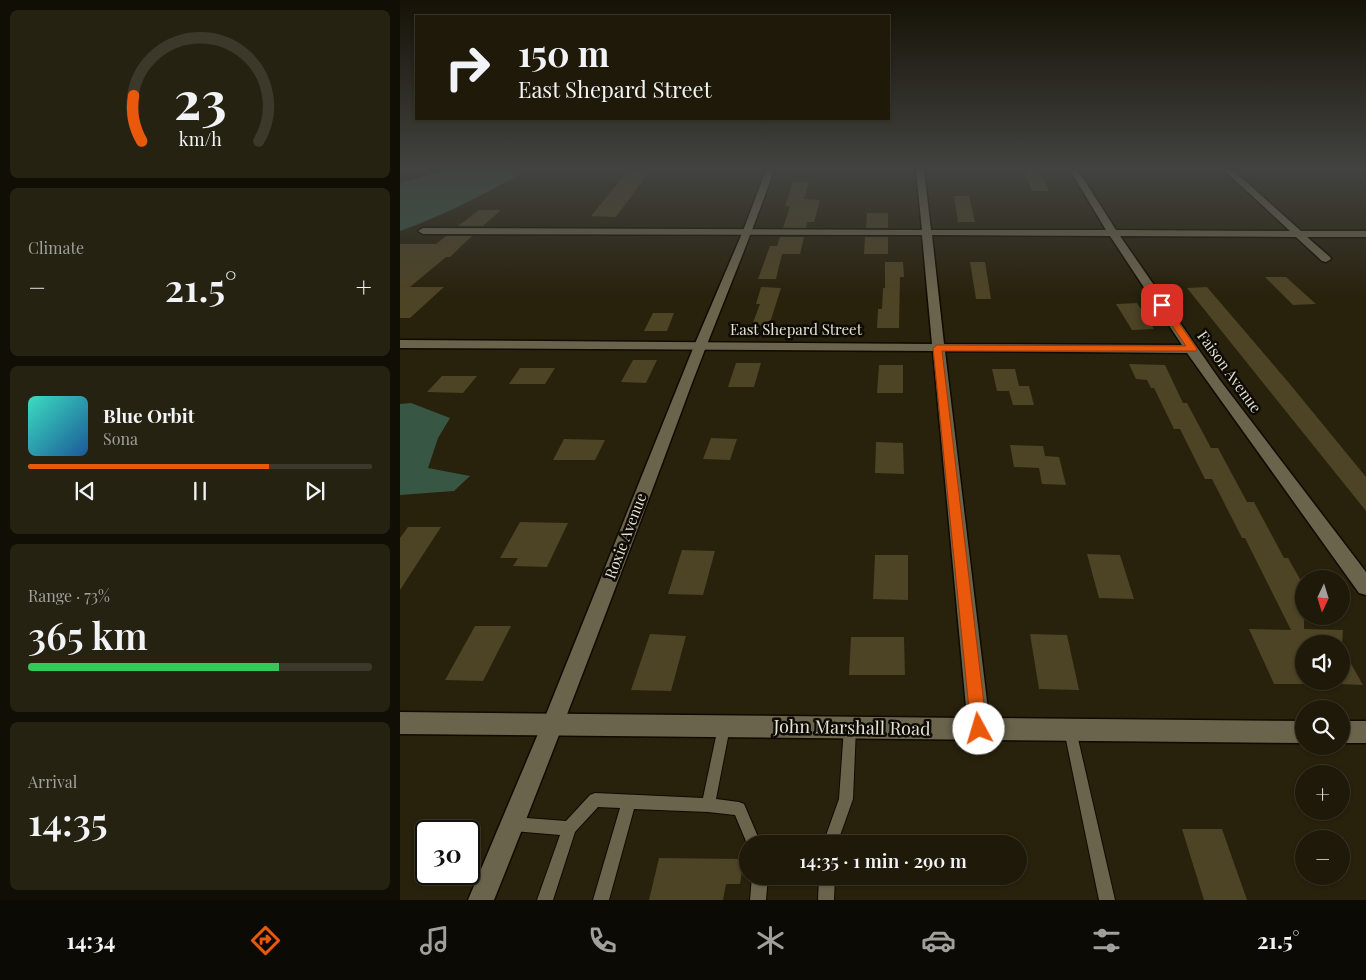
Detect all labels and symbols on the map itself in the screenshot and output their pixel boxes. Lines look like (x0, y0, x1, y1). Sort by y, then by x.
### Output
pin (1141, 284, 1183, 326)
street label: East Shepard Street (730, 319, 863, 339)
street label: Faison Avenue (1193, 326, 1266, 416)
street label: Roxie Avenue (600, 490, 651, 581)
north arrow (1295, 570, 1350, 625)
position arrow (952, 702, 1004, 754)
street label: John Marshall Road (772, 714, 931, 740)
speed limit sign: 30 (415, 820, 480, 885)

